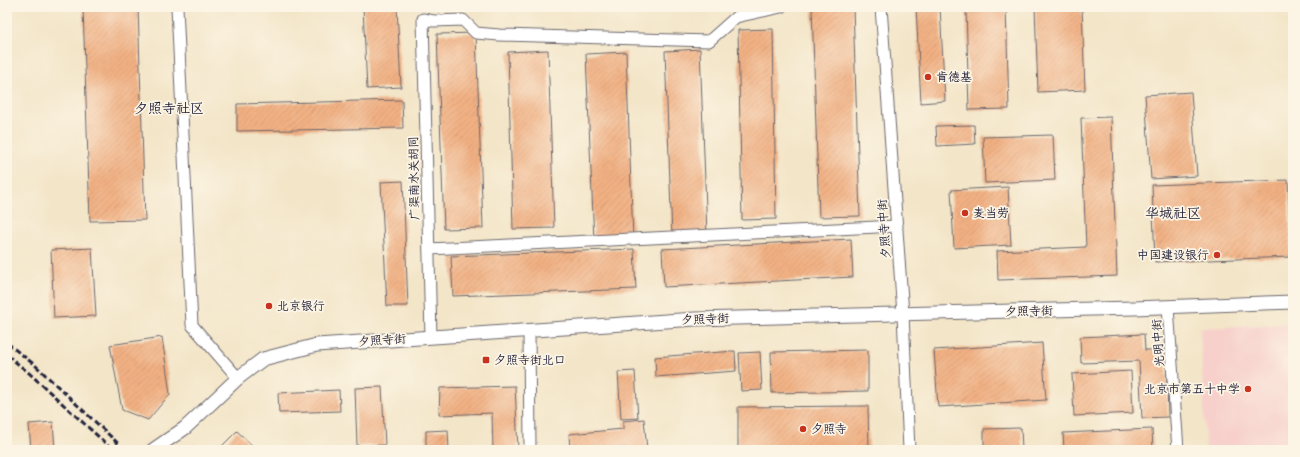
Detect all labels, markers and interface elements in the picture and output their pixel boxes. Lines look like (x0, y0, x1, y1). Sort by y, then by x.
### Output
place label: 肯德基 (936, 68, 972, 87)
marker: 肯德基 (923, 72, 933, 82)
district label: 夕照寺社区 (134, 98, 204, 120)
street label: 广渠南水关胡同 (404, 136, 425, 220)
street label: 夕照寺中街 (873, 198, 896, 260)
district label: 华城社区 (1145, 203, 1201, 225)
place label: 麦当劳 (973, 204, 1009, 223)
marker: 麦当劳 (960, 208, 970, 218)
place label: 中国建设银行 (1137, 246, 1209, 265)
marker: 中国建设银行 (1212, 250, 1222, 260)
place label: 北京银行 (277, 297, 325, 316)
marker: 北京银行 (264, 301, 274, 311)
street label: 夕照寺街 (1005, 302, 1053, 321)
street label: 夕照寺街 (681, 309, 729, 330)
street label: 光明中街 (1147, 318, 1170, 368)
street label: 夕照寺街 (357, 329, 407, 352)
place label: 夕照寺街北口 (494, 351, 566, 370)
marker: 夕照寺街北口 (481, 355, 491, 365)
place label: 北京市第五十中学 (1144, 380, 1240, 399)
marker: 北京市第五十中学 (1243, 384, 1253, 394)
place label: 夕照寺 (811, 420, 847, 439)
marker: 夕照寺 (798, 424, 808, 434)

